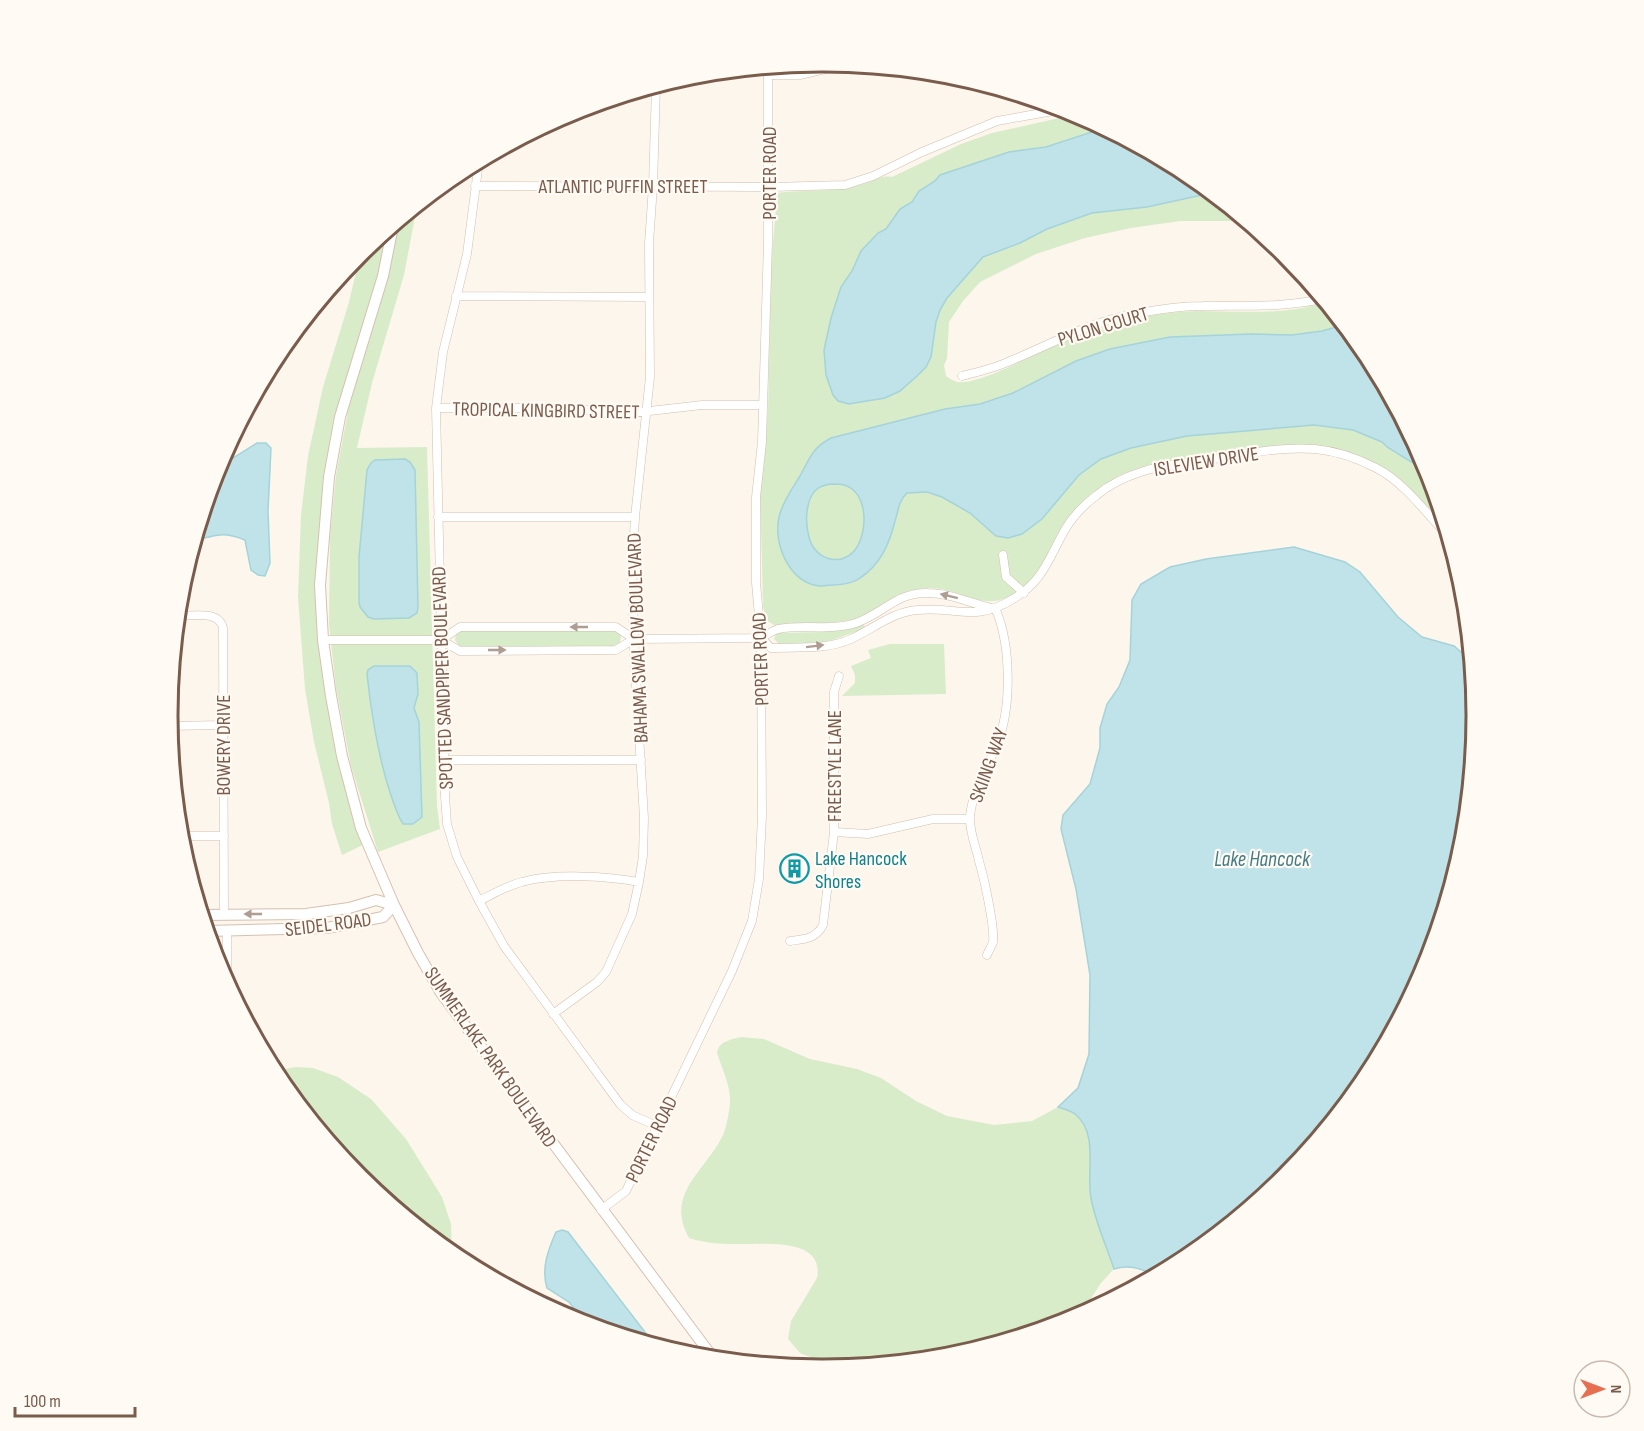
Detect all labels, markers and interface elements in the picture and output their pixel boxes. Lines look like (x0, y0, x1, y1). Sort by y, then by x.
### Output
street label: PORTER ROAD (758, 126, 782, 220)
street label: ATLANTIC PUFFIN STREET (537, 175, 708, 199)
street label: PYLON COURT (1055, 302, 1152, 352)
street label: TROPICAL KINGBIRD STREET (452, 397, 640, 425)
street label: ISLEVIEW DRIVE (1152, 442, 1260, 482)
street label: BAHAMA SWALLOW BOULEVARD (622, 533, 654, 743)
street label: SPOTTED SANDPIPER BOULEVARD (427, 566, 459, 790)
one-way arrow (940, 591, 958, 601)
street label: PORTER ROAD (747, 612, 775, 706)
one-way arrow (569, 622, 588, 632)
one-way arrow (806, 641, 825, 651)
one-way arrow (487, 645, 506, 655)
street label: BOWERY DRIVE (212, 695, 236, 795)
street label: FREESTYLE LANE (823, 710, 847, 822)
street label: SKIING WAY (964, 724, 1014, 806)
place label: Lake Hancock Shores (815, 847, 907, 894)
water label: Lake Hancock (1214, 847, 1311, 872)
building icon: Lake Hancock Shores (778, 853, 810, 885)
street label: SEIDEL ROAD (284, 908, 373, 942)
one-way arrow (244, 909, 263, 919)
street label: SUMMERLAKE PARK BOULEVARD (419, 963, 562, 1152)
street label: PORTER ROAD (621, 1092, 683, 1187)
north arrow (1572, 1359, 1632, 1419)
scale bar (15, 1380, 135, 1418)
text: N (1606, 1385, 1625, 1393)
text: 100 m (24, 1391, 61, 1412)

